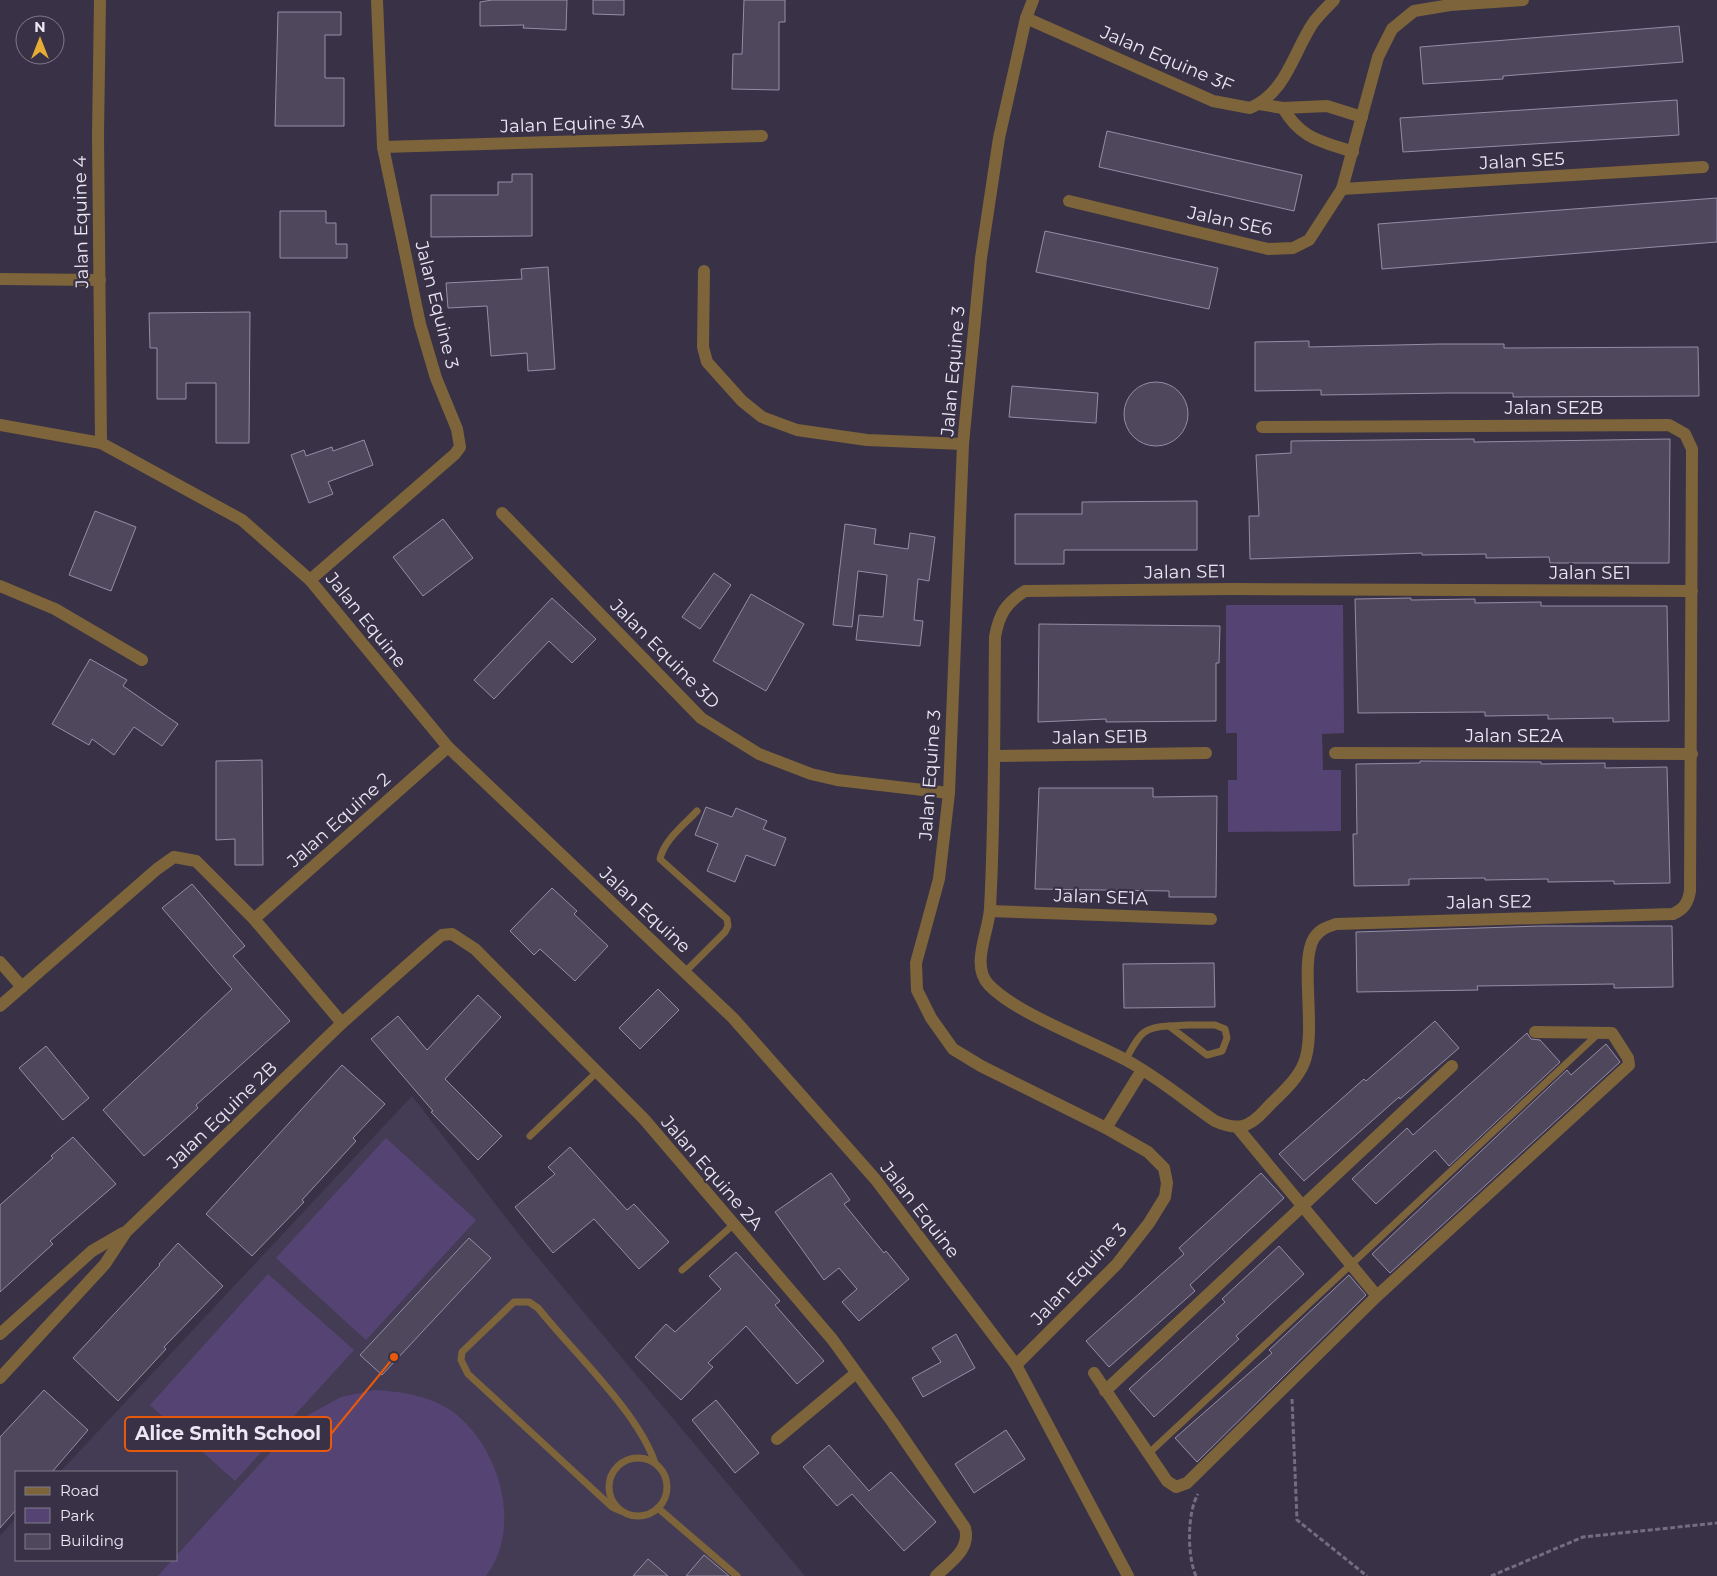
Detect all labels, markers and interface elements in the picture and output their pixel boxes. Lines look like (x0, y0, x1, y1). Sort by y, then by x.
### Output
north arrow (15, 15, 65, 65)
text: N (34, 18, 46, 36)
street label: Jalan Equine 3F (1096, 21, 1237, 97)
street label: Jalan Equine 3A (499, 110, 644, 138)
street label: Jalan SE5 (1478, 148, 1565, 174)
street label: Jalan Equine 4 (69, 155, 93, 290)
street label: Jalan SE6 (1185, 201, 1274, 241)
street label: Jalan Equine 3 (410, 238, 464, 371)
street label: Jalan Equine 3 (936, 305, 970, 438)
street label: Jalan SE2B (1504, 397, 1603, 419)
street label: Jalan SE1 (1143, 560, 1226, 584)
street label: Jalan SE1 (1548, 562, 1631, 584)
street label: Jalan Equine (320, 567, 411, 672)
street label: Jalan Equine 3D (605, 594, 724, 713)
street label: Jalan Equine 3 (914, 709, 946, 842)
street label: Jalan SE1B (1051, 725, 1148, 749)
street label: Jalan SE2A (1464, 725, 1563, 747)
street label: Jalan Equine 2 (282, 768, 395, 873)
street label: Jalan Equine (594, 862, 695, 958)
street label: Jalan SE1A (1052, 884, 1149, 910)
street label: Jalan SE2 (1445, 890, 1532, 914)
street label: Jalan Equine 2B (162, 1057, 282, 1174)
street label: Jalan Equine 2A (656, 1111, 768, 1235)
street label: Jalan Equine (875, 1157, 964, 1263)
street label: Jalan Equine 3 (1026, 1219, 1132, 1330)
callout: Alice Smith School (125, 1417, 331, 1451)
text: Alice Smith School (134, 1422, 321, 1445)
legend (15, 1471, 178, 1561)
text: Road (60, 1481, 99, 1500)
text: Park (60, 1506, 94, 1525)
text: Building (60, 1531, 124, 1550)

